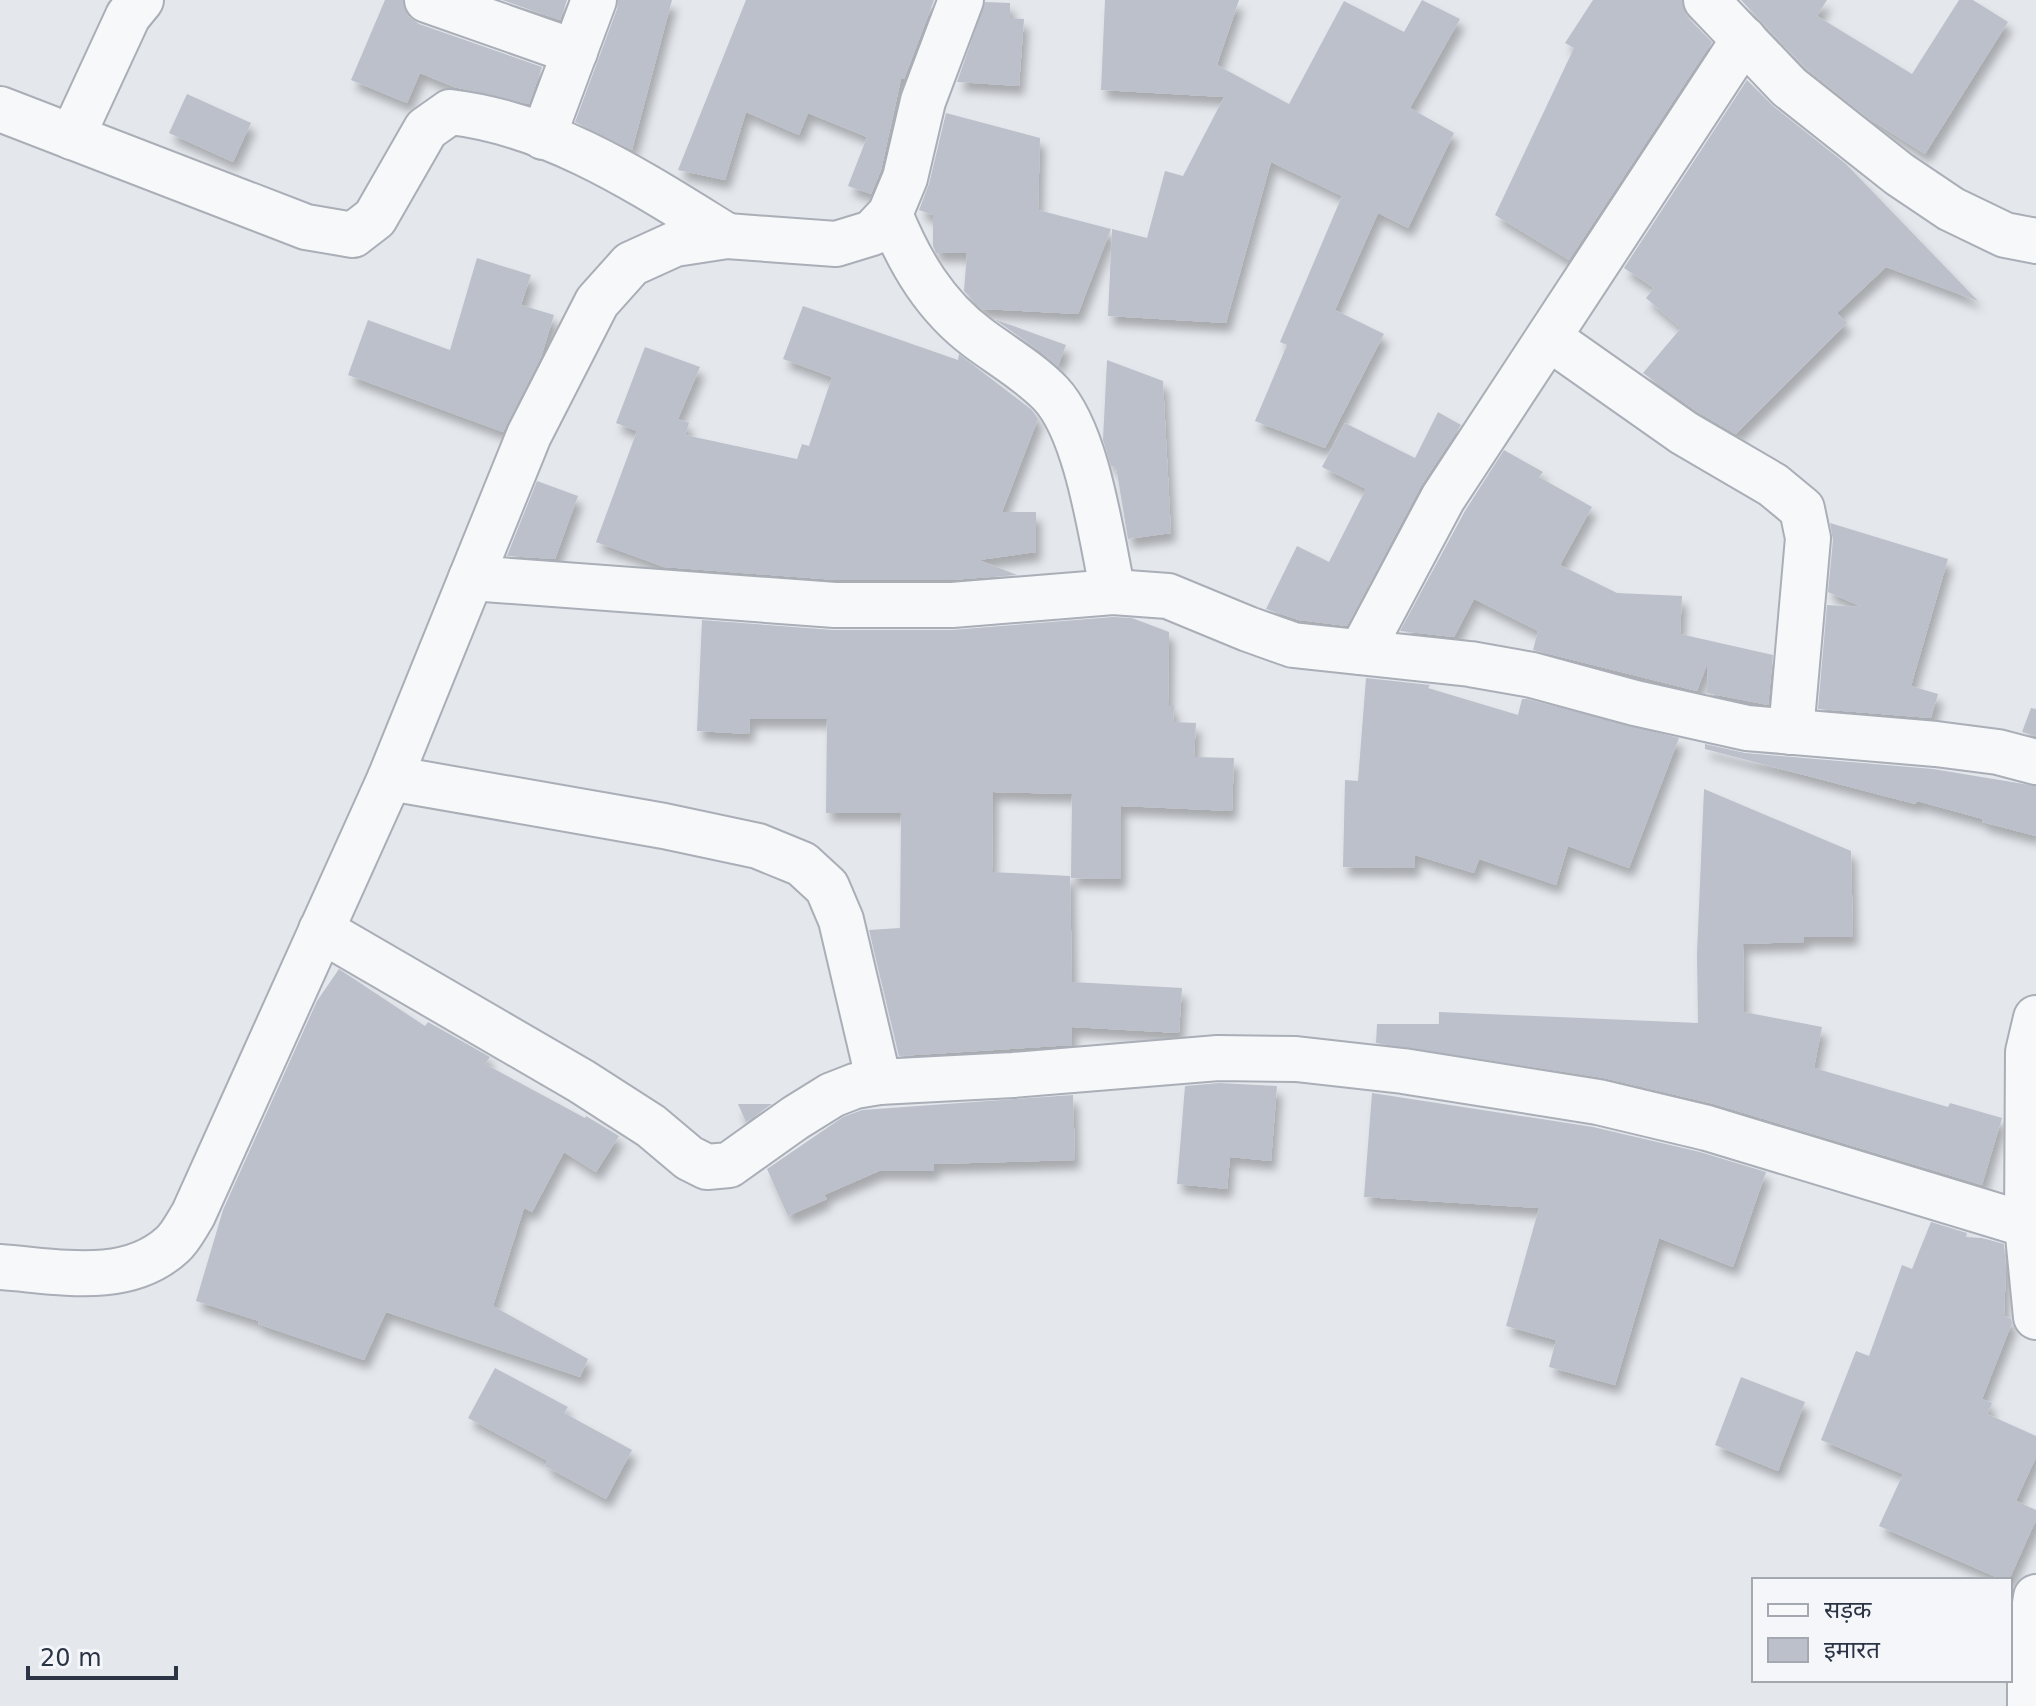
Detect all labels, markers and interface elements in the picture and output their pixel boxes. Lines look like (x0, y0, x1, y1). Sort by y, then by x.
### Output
legend (1752, 1578, 2012, 1682)
text: सड़क (1824, 1596, 1872, 1624)
scale bar (28, 1630, 176, 1680)
text: इमारत (1824, 1636, 1881, 1664)
text: 20 m (40, 1644, 102, 1672)

